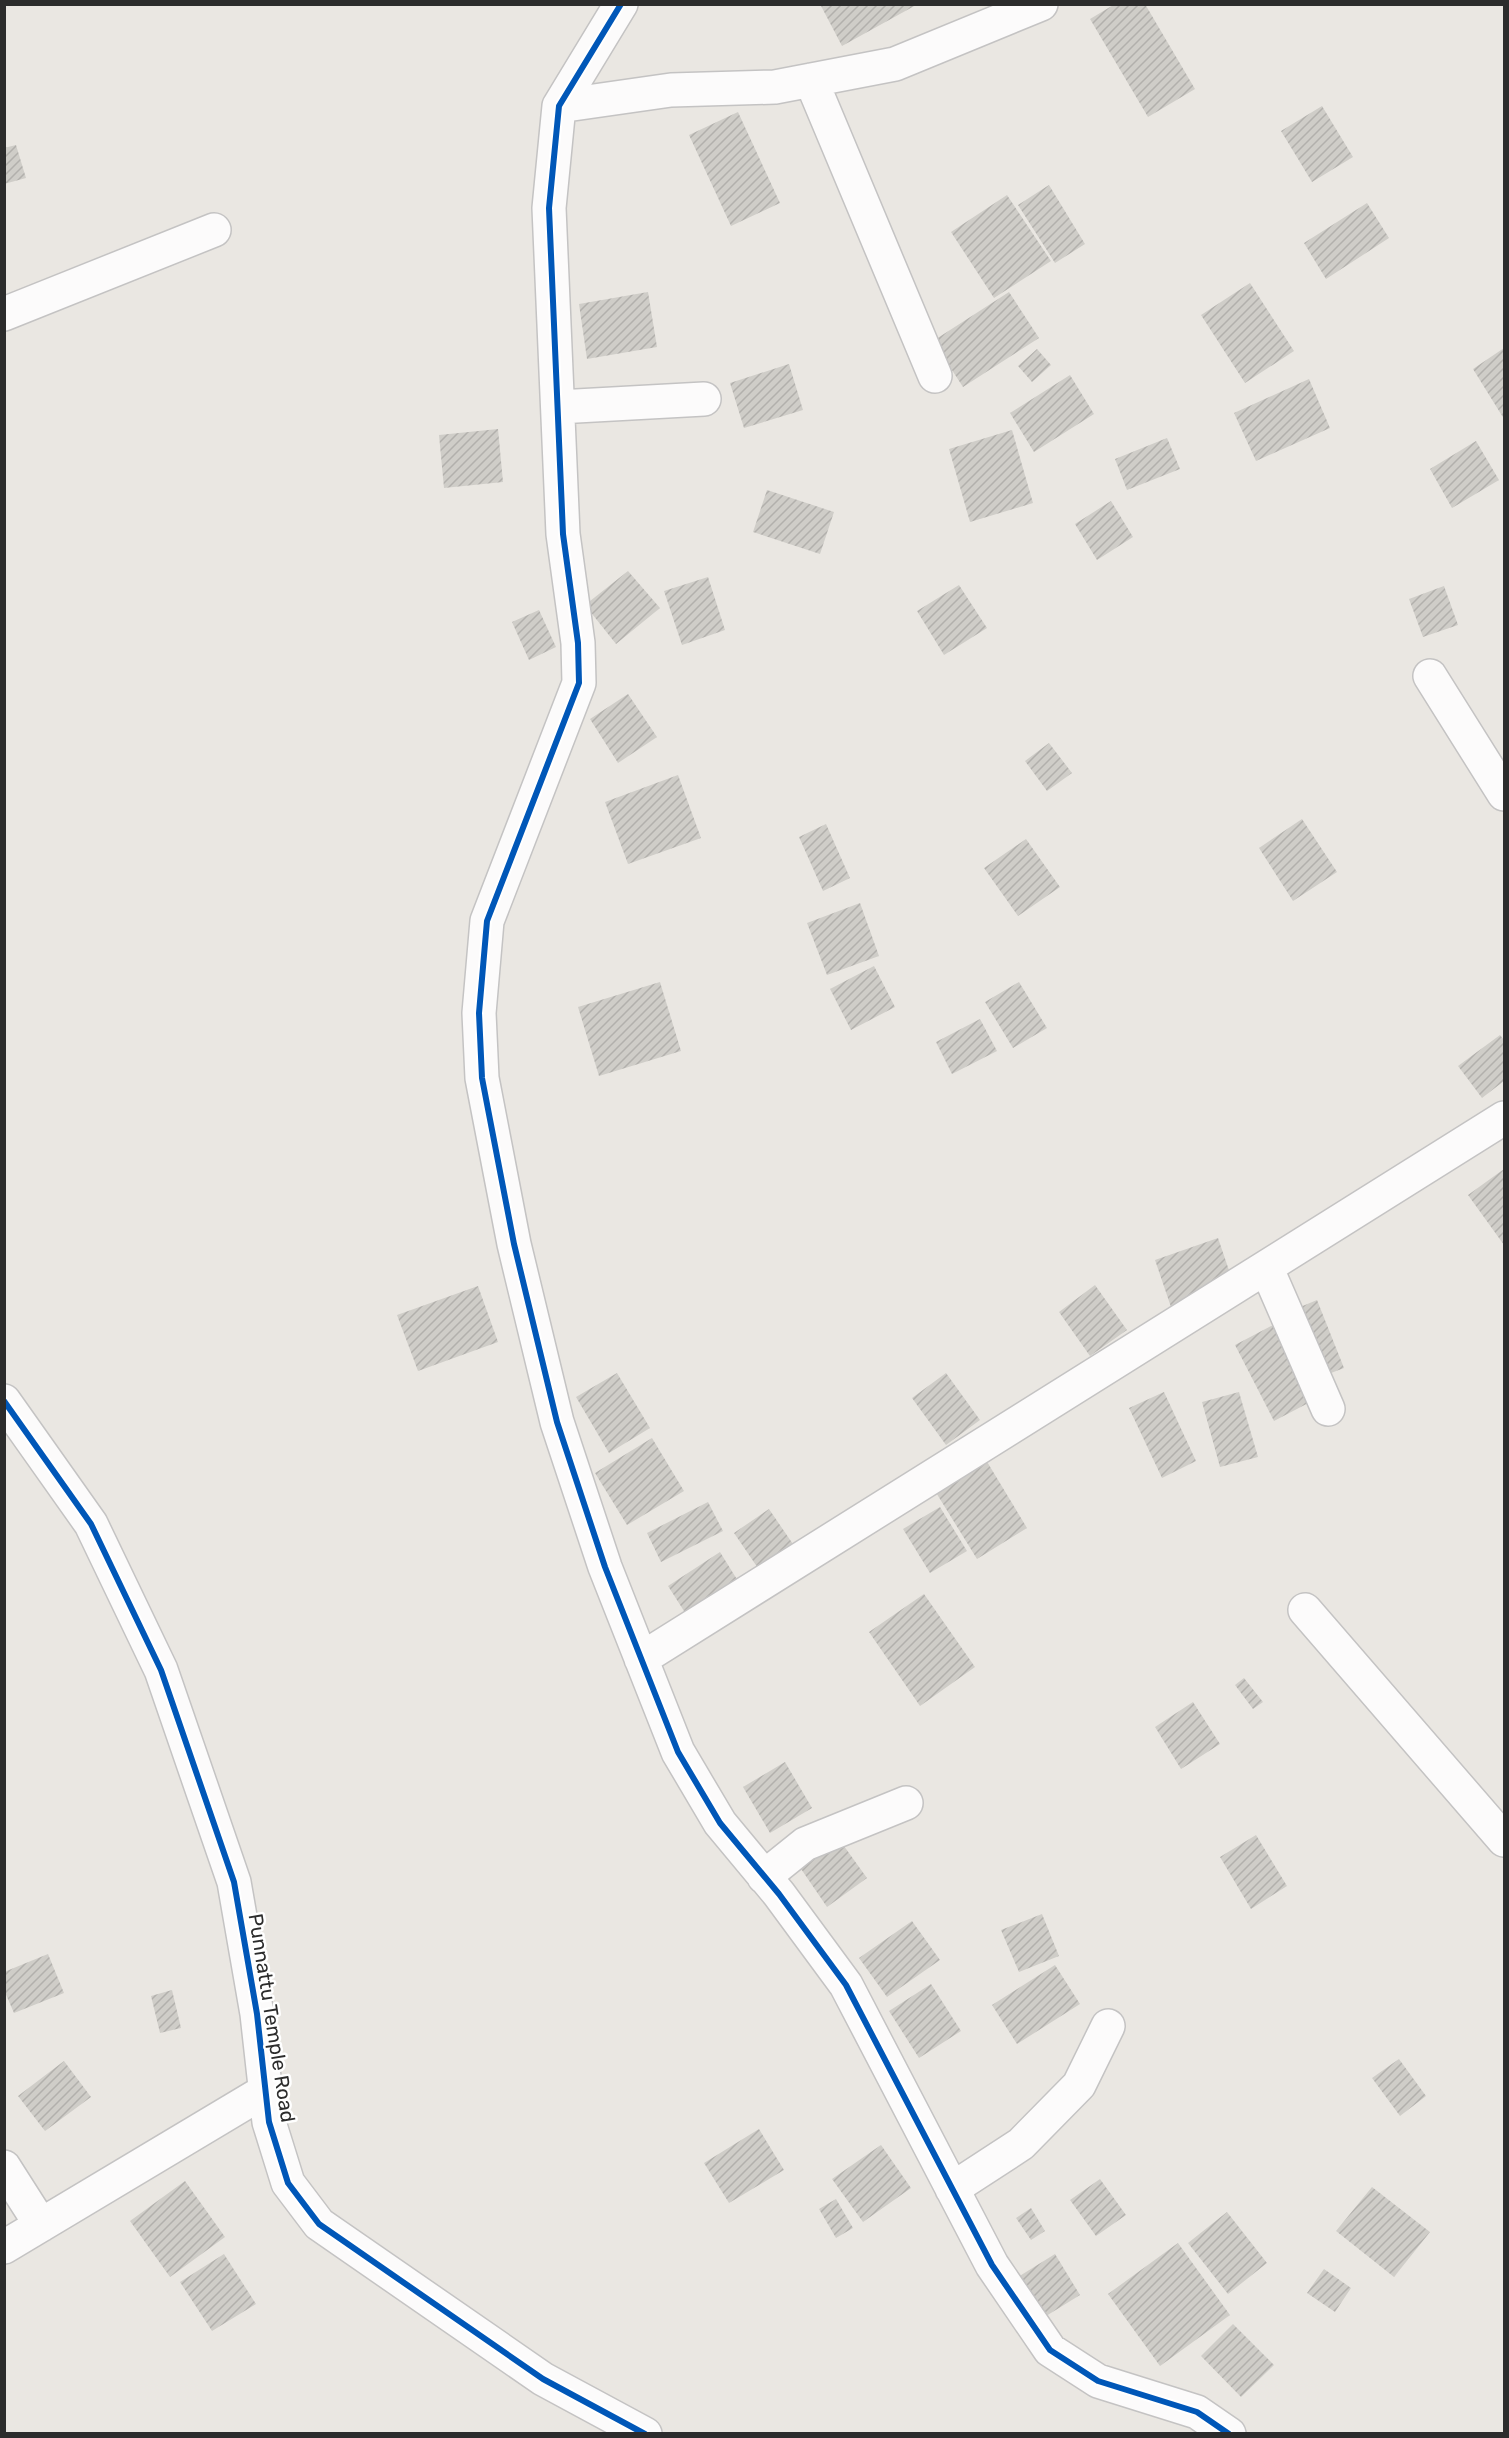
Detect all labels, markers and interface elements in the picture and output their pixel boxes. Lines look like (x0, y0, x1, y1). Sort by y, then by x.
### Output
street label: Punnattu Temple Road (244, 1912, 300, 2124)

